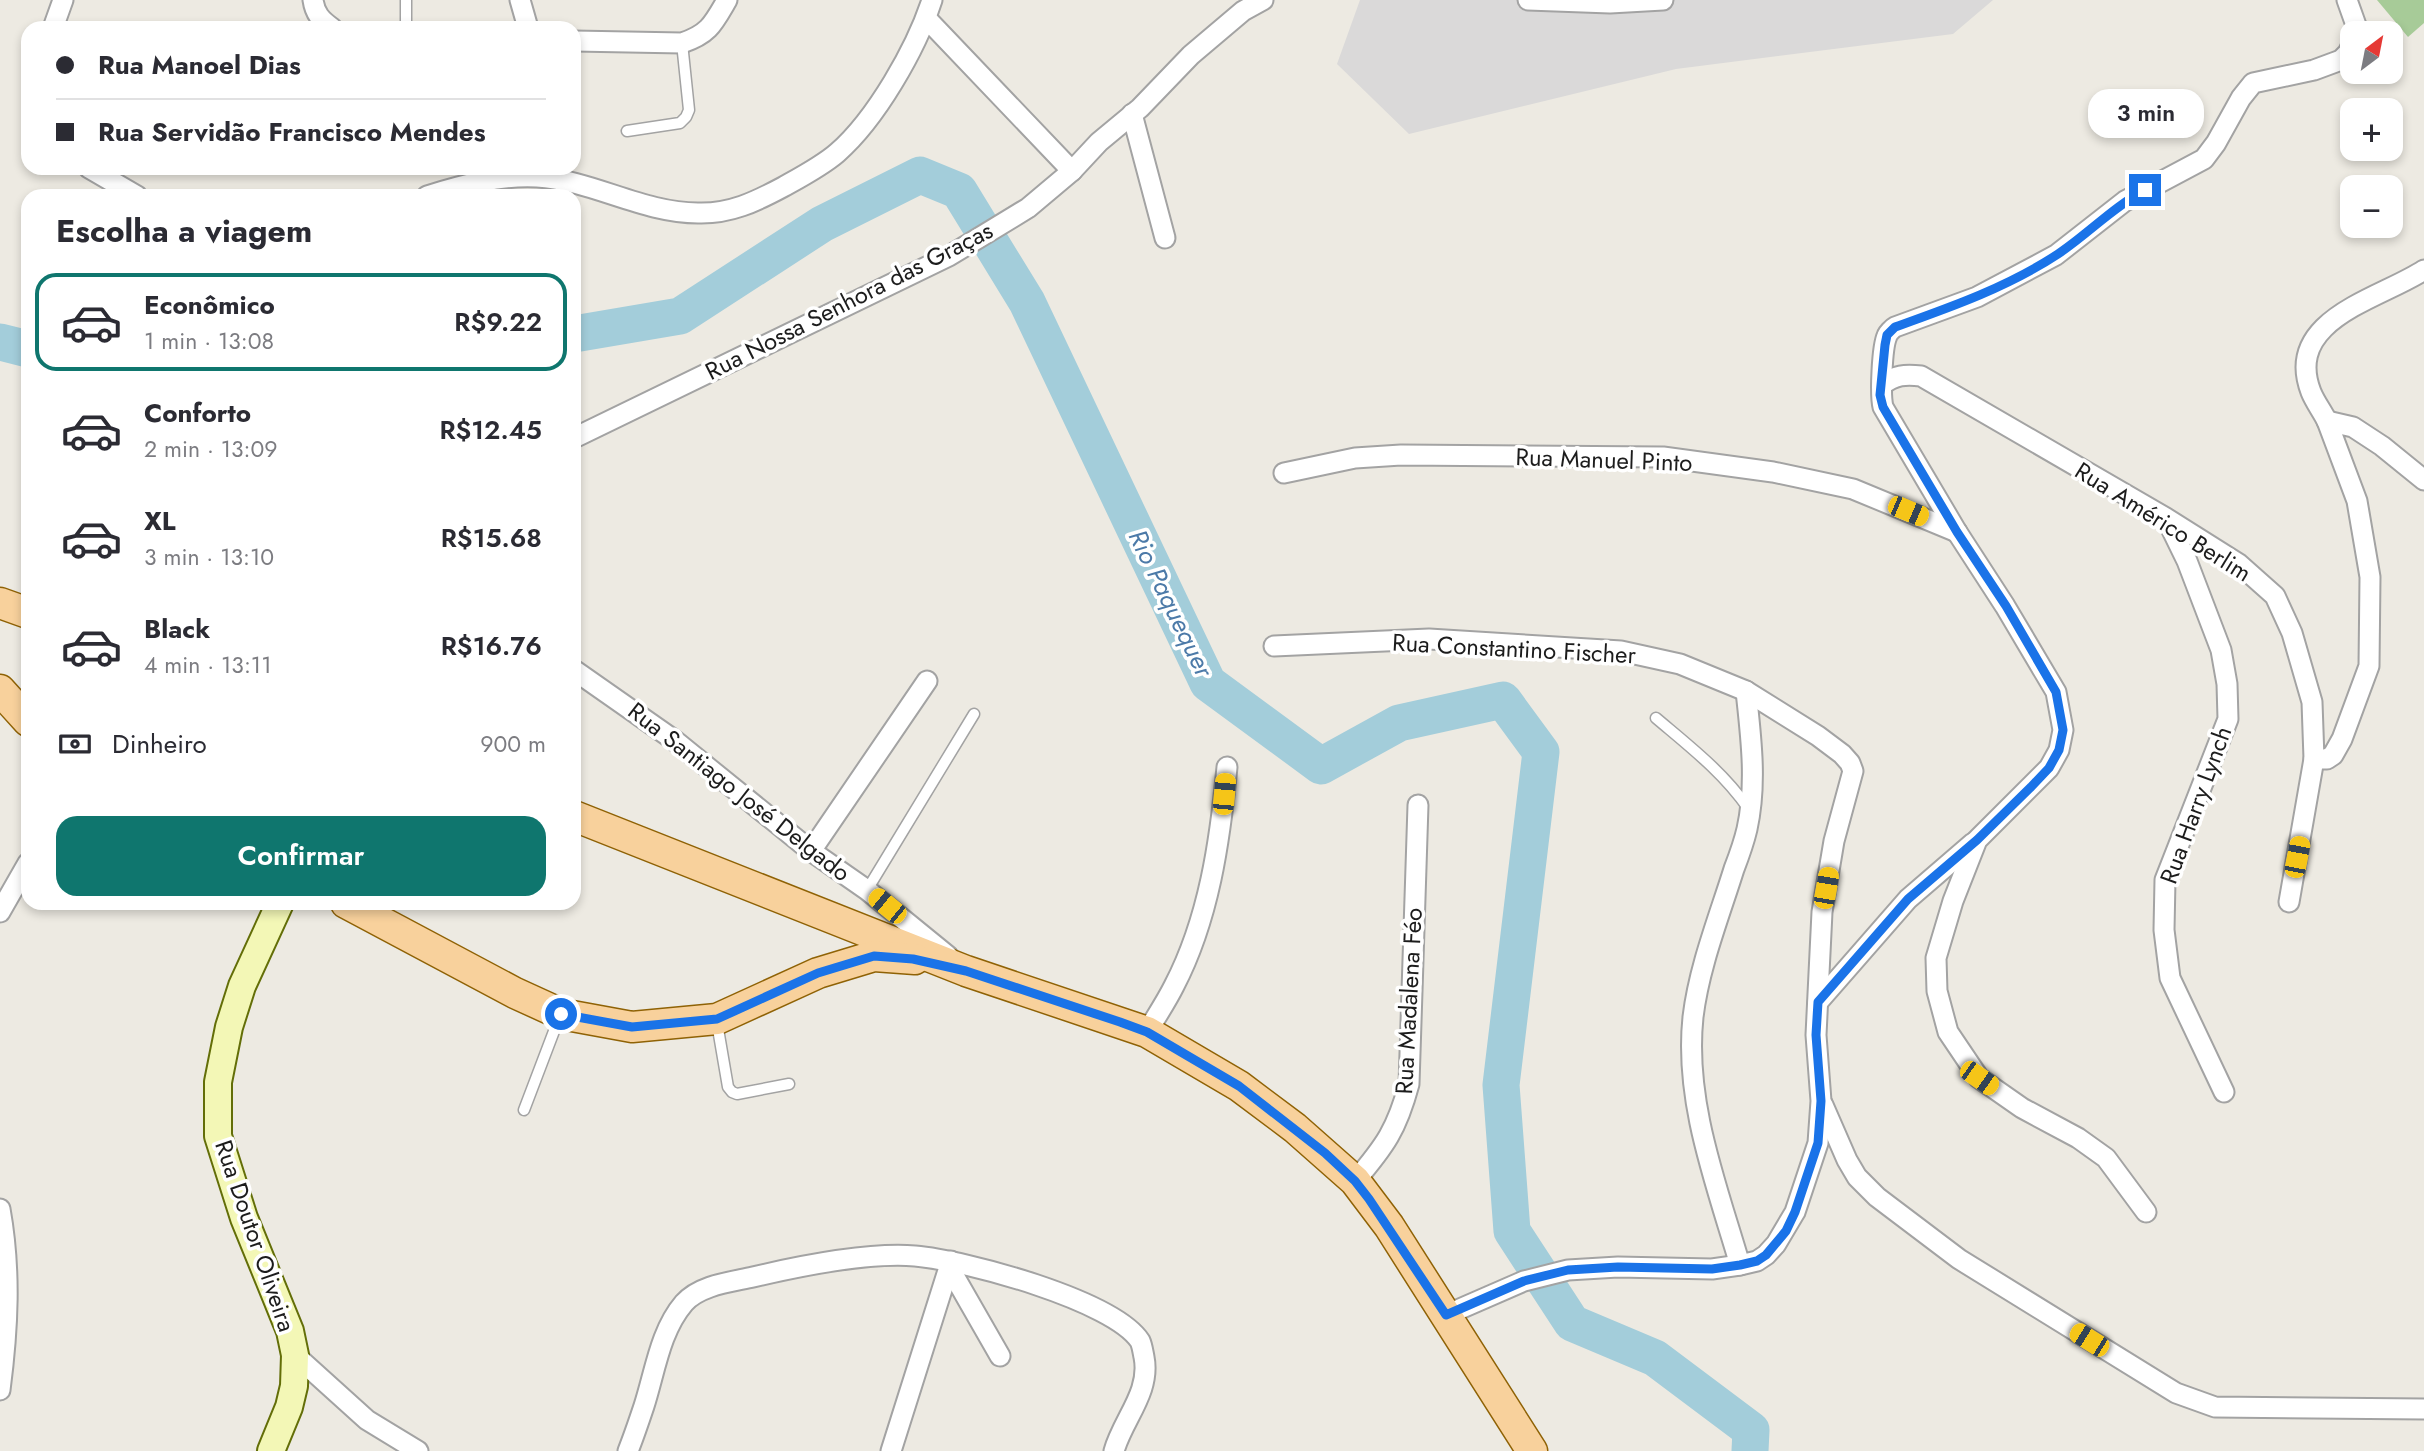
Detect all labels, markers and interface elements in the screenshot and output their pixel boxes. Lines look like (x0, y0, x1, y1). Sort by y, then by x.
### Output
north arrow (2340, 21, 2403, 84)
map controls (2340, 21, 2403, 238)
text: Rua Manoel Dias (98, 46, 301, 84)
callout: 3 min (2087, 88, 2203, 138)
text: 3 min (2117, 96, 2175, 130)
button: + (2340, 98, 2403, 161)
text: Rua Servidão Francisco Mendes (98, 113, 486, 151)
route end (2129, 174, 2161, 206)
button: − (2340, 175, 2403, 238)
text: Escolha a viagem (56, 208, 312, 254)
street label: Rua Nossa Senhora das Graças (699, 213, 999, 388)
text: Econômico (144, 286, 275, 324)
icon: car (60, 291, 123, 354)
text: R$9.22 (454, 303, 542, 341)
text: 1 min · 13:08 (144, 324, 274, 358)
text: Conforto (144, 394, 251, 432)
icon: car (60, 399, 123, 462)
text: R$12.45 (439, 411, 542, 449)
text: 2 min · 13:09 (144, 432, 278, 466)
street label: Rua Manuel Pinto (1515, 439, 1693, 480)
street label: Rua Américo Berlim (2068, 453, 2258, 590)
car (1885, 493, 1932, 529)
text: XL (144, 502, 176, 540)
icon: car (60, 507, 123, 570)
text: R$15.68 (441, 519, 542, 557)
water label: Rio Paquequer (1119, 523, 1224, 684)
text: 3 min · 13:10 (144, 540, 274, 574)
text: Black (144, 610, 210, 648)
icon: car (60, 615, 123, 678)
street label: Rua Constantino Fischer (1391, 625, 1638, 672)
text: R$16.76 (441, 627, 542, 665)
text: 4 min · 13:11 (144, 648, 272, 682)
street label: Rua Santiago José Delgado (621, 693, 858, 890)
street label: Rua Harry Lynch (2151, 721, 2240, 888)
icon: cash (56, 725, 94, 763)
text: Dinheiro (112, 725, 207, 763)
text: 900 m (480, 727, 546, 761)
car (1212, 772, 1237, 816)
button: Confirmar (56, 816, 546, 896)
car (2283, 834, 2312, 880)
car (1813, 865, 1840, 911)
car (865, 885, 910, 927)
street label: Rua Madalena Féo (1386, 907, 1431, 1095)
route start (545, 998, 577, 1030)
car (1956, 1057, 2003, 1099)
street label: Rua Doutor Oliveira (206, 1135, 305, 1336)
car (2066, 1320, 2113, 1360)

